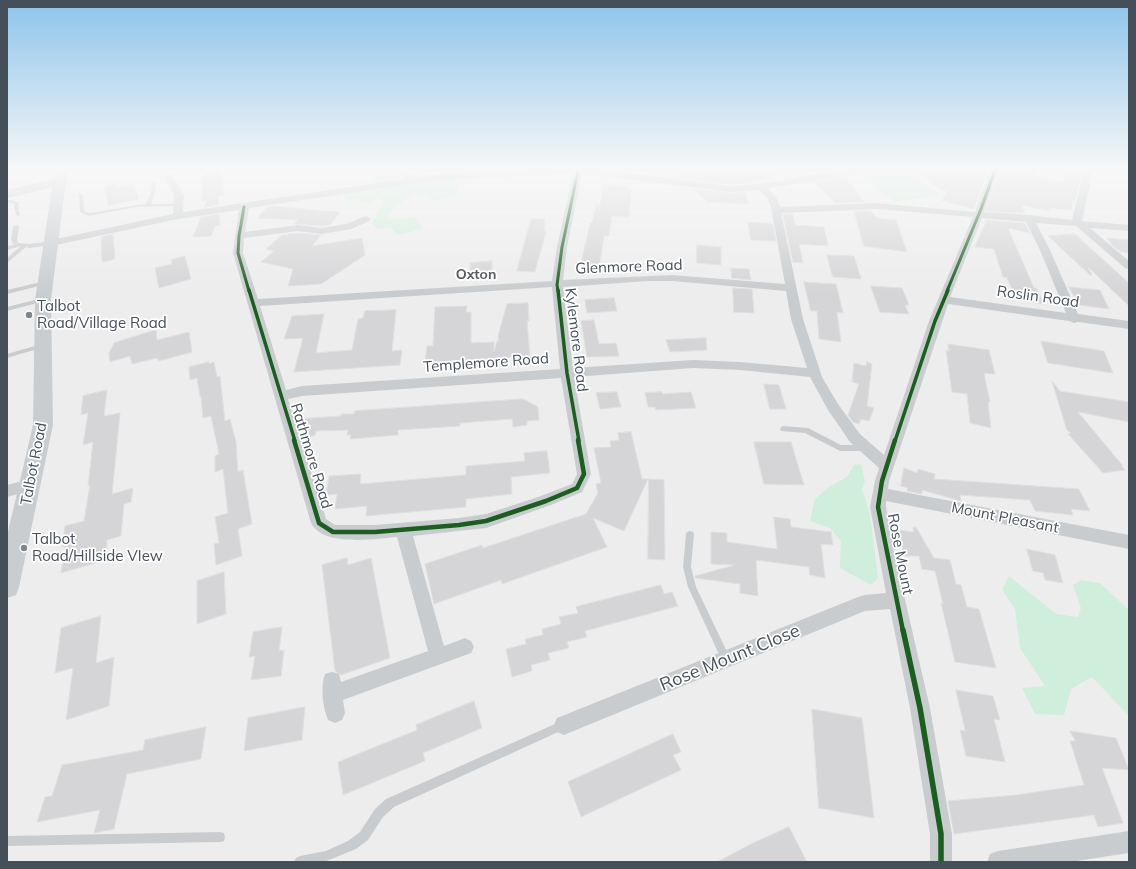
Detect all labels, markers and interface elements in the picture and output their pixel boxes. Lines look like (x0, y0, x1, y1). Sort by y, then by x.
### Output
street label: Glenmore Road (575, 256, 683, 278)
district label: Oxton (456, 267, 496, 283)
street label: Roslin Road (996, 282, 1080, 312)
street label: Kylemore Road (561, 287, 591, 393)
place label: Talbot Road/Village Road (37, 297, 167, 332)
marker: Talbot Road/Village Road (24, 310, 34, 320)
street label: Templemore Road (423, 350, 549, 376)
street label: Rathmore Road (286, 401, 336, 511)
street label: Talbot Road (17, 421, 51, 507)
street label: Mount Pleasant (950, 499, 1060, 537)
street label: Rose Mount (883, 512, 917, 596)
place label: Talbot Road/Hillside VIew (32, 530, 163, 565)
marker: Talbot Road/Hillside VIew (19, 543, 29, 553)
street label: Rose Mount Close (657, 620, 803, 696)

